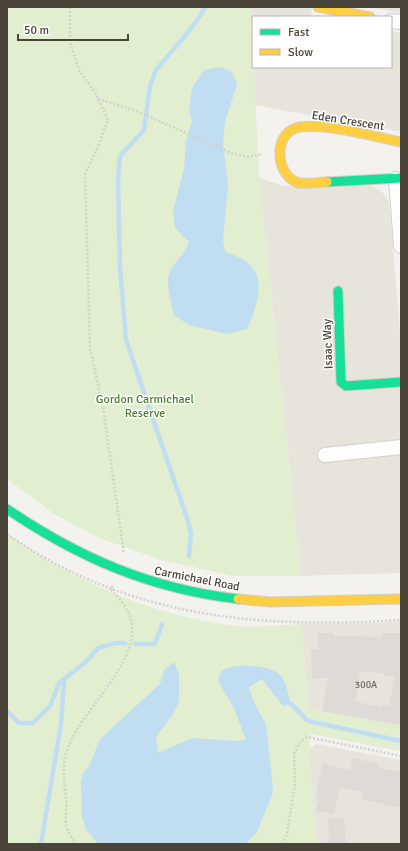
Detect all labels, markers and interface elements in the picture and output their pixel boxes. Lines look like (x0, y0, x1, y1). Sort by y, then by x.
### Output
scale bar (18, 16, 128, 42)
legend (252, 16, 392, 68)
text: 50 m (24, 23, 49, 38)
text: Fast (288, 25, 309, 40)
text: Slow (288, 45, 313, 60)
street label: Eden Crescent (311, 108, 385, 134)
street label: Isaac Way (320, 318, 336, 369)
park label: Gordon Carmichael Reserve (96, 392, 195, 421)
street label: Carmichael Road (153, 563, 241, 595)
house number: 300A (355, 679, 377, 691)

